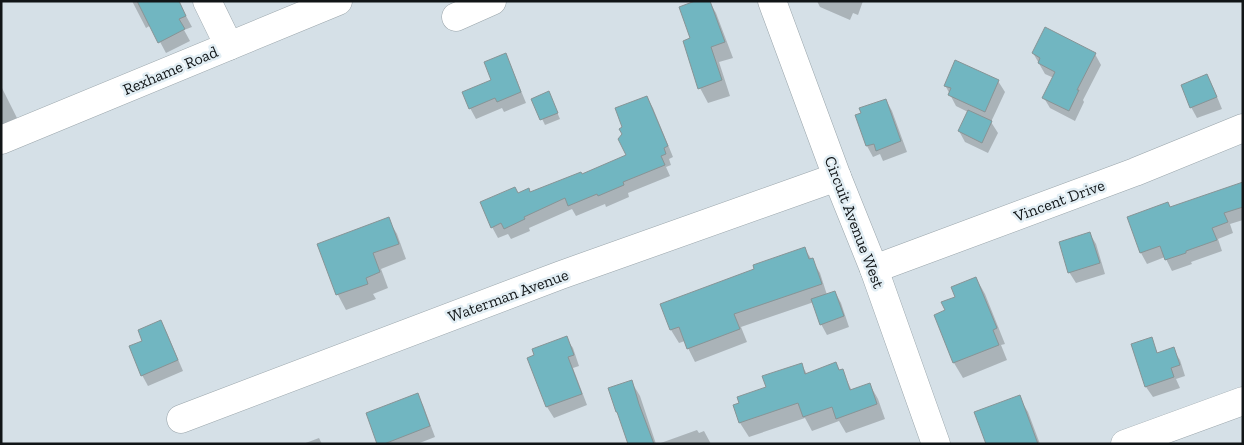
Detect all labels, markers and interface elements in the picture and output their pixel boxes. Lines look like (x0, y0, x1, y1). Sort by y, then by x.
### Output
street label: Rexhame Road (120, 42, 221, 99)
street label: Circuit Avenue West (821, 153, 888, 291)
street label: Vincent Drive (1010, 175, 1107, 226)
street label: Waterman Avenue (445, 265, 571, 326)

